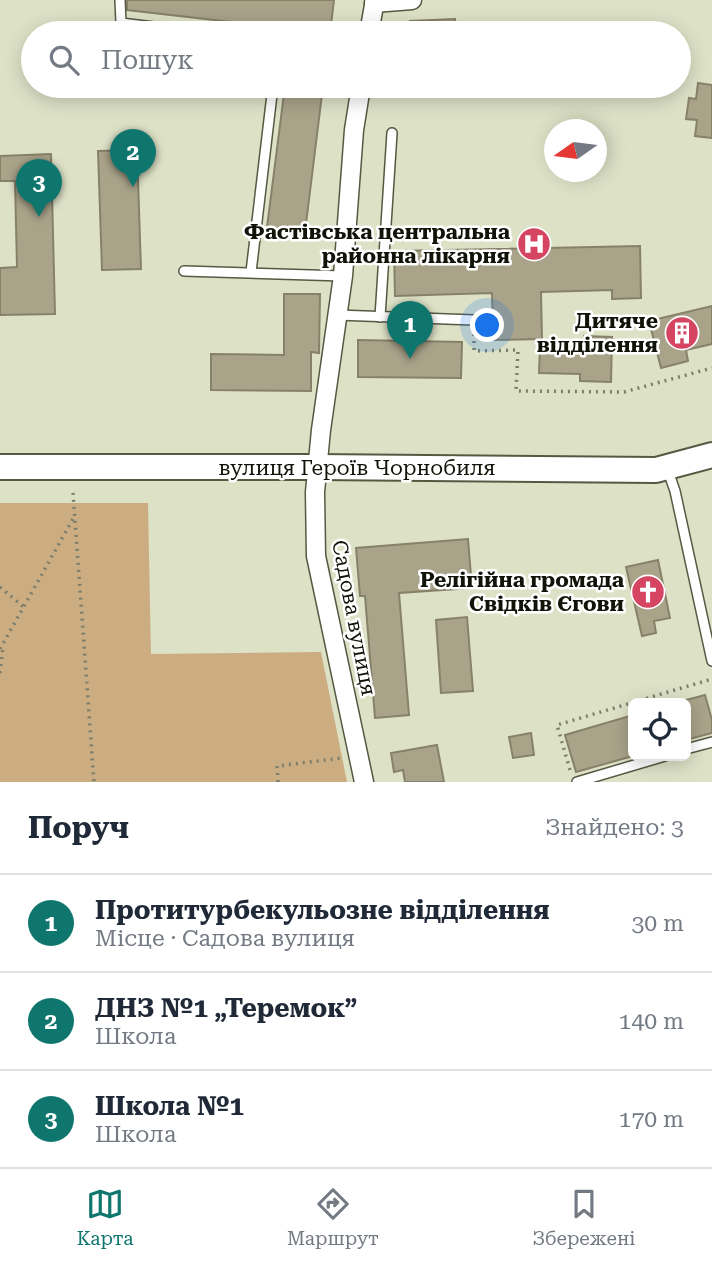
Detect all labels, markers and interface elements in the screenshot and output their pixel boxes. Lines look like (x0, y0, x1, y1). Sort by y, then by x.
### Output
search box (21, 21, 691, 98)
icon: search (45, 41, 83, 79)
text: Пошук (101, 45, 194, 75)
north arrow (544, 119, 607, 182)
pin: 2 (110, 129, 156, 187)
pin: 3 (16, 159, 62, 217)
place label: Фастівська центральна районна лікарня (244, 220, 511, 268)
hospital icon: Фастівська центральна районна лікарня (515, 225, 553, 263)
pin: 1 (387, 301, 433, 359)
your location (470, 308, 504, 342)
place label: Дитяче відділення (537, 309, 658, 357)
building icon: Дитяче відділення (663, 314, 701, 352)
street label: вулиця Героїв Чорнобиля (218, 456, 496, 480)
street label: Садова вулиця (327, 538, 381, 698)
place label: Релігійна громада Свідків Єгови (420, 568, 625, 616)
church icon: Релігійна громада Свідків Єгови (629, 573, 667, 611)
map controls (628, 698, 691, 761)
button: locate (628, 698, 691, 761)
text: Поруч (28, 810, 129, 845)
text: Знайдено: 3 (545, 814, 684, 841)
text: Протитурбекульозне відділення (95, 895, 550, 925)
text: 1 (45, 910, 57, 937)
text: 30 m (631, 910, 684, 937)
text: Місце · Садова вулиця (95, 925, 355, 952)
text: ДНЗ №1 „Теремок” (95, 993, 357, 1023)
text: 2 (45, 1008, 57, 1035)
text: 140 m (619, 1008, 684, 1035)
text: Школа (95, 1023, 176, 1050)
text: Школа №1 (95, 1091, 244, 1121)
text: 3 (45, 1106, 57, 1133)
text: 170 m (619, 1106, 684, 1133)
text: Школа (95, 1121, 176, 1148)
tab: Карта (77, 1185, 134, 1250)
tab: Маршрут (287, 1185, 379, 1250)
tab: Збережені (532, 1185, 635, 1250)

